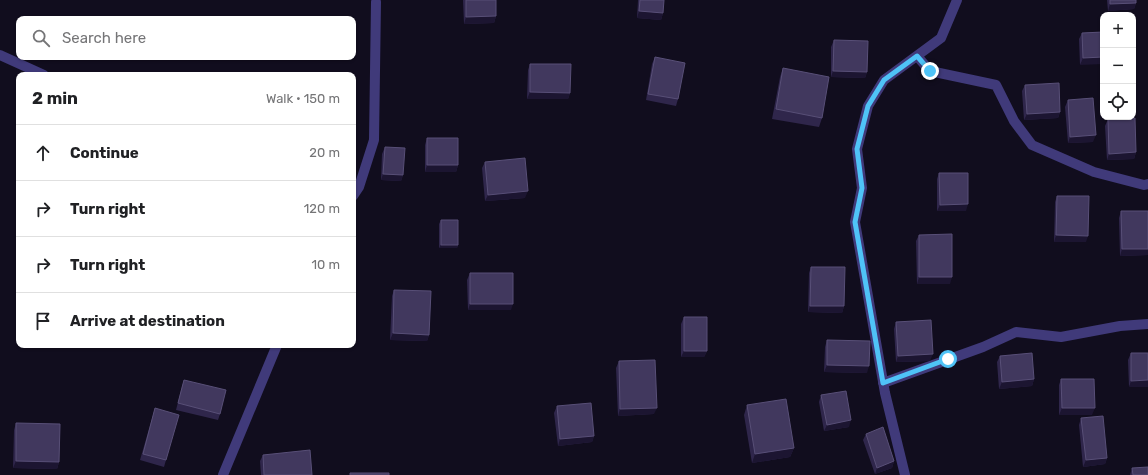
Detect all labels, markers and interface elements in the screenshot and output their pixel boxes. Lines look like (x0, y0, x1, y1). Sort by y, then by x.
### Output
map controls (1100, 12, 1136, 120)
button: + (1100, 12, 1136, 48)
search box (16, 16, 356, 60)
icon: search (30, 27, 52, 49)
text: Search here (62, 29, 146, 47)
button: − (1100, 48, 1136, 84)
route end (921, 62, 939, 80)
button: locate (1100, 84, 1136, 120)
text: 2 min (32, 88, 78, 108)
text: Walk · 150 m (266, 91, 340, 106)
icon: ahead (32, 142, 54, 164)
text: Continue (70, 144, 139, 162)
text: 20 m (309, 145, 340, 160)
icon: right (32, 198, 54, 220)
text: Turn right (70, 200, 145, 218)
text: 120 m (304, 201, 340, 216)
icon: right (32, 254, 54, 276)
text: Turn right (70, 256, 145, 274)
text: 10 m (311, 257, 340, 272)
icon: arrive (32, 310, 54, 332)
text: Arrive at destination (70, 312, 225, 330)
route start (939, 350, 957, 368)

